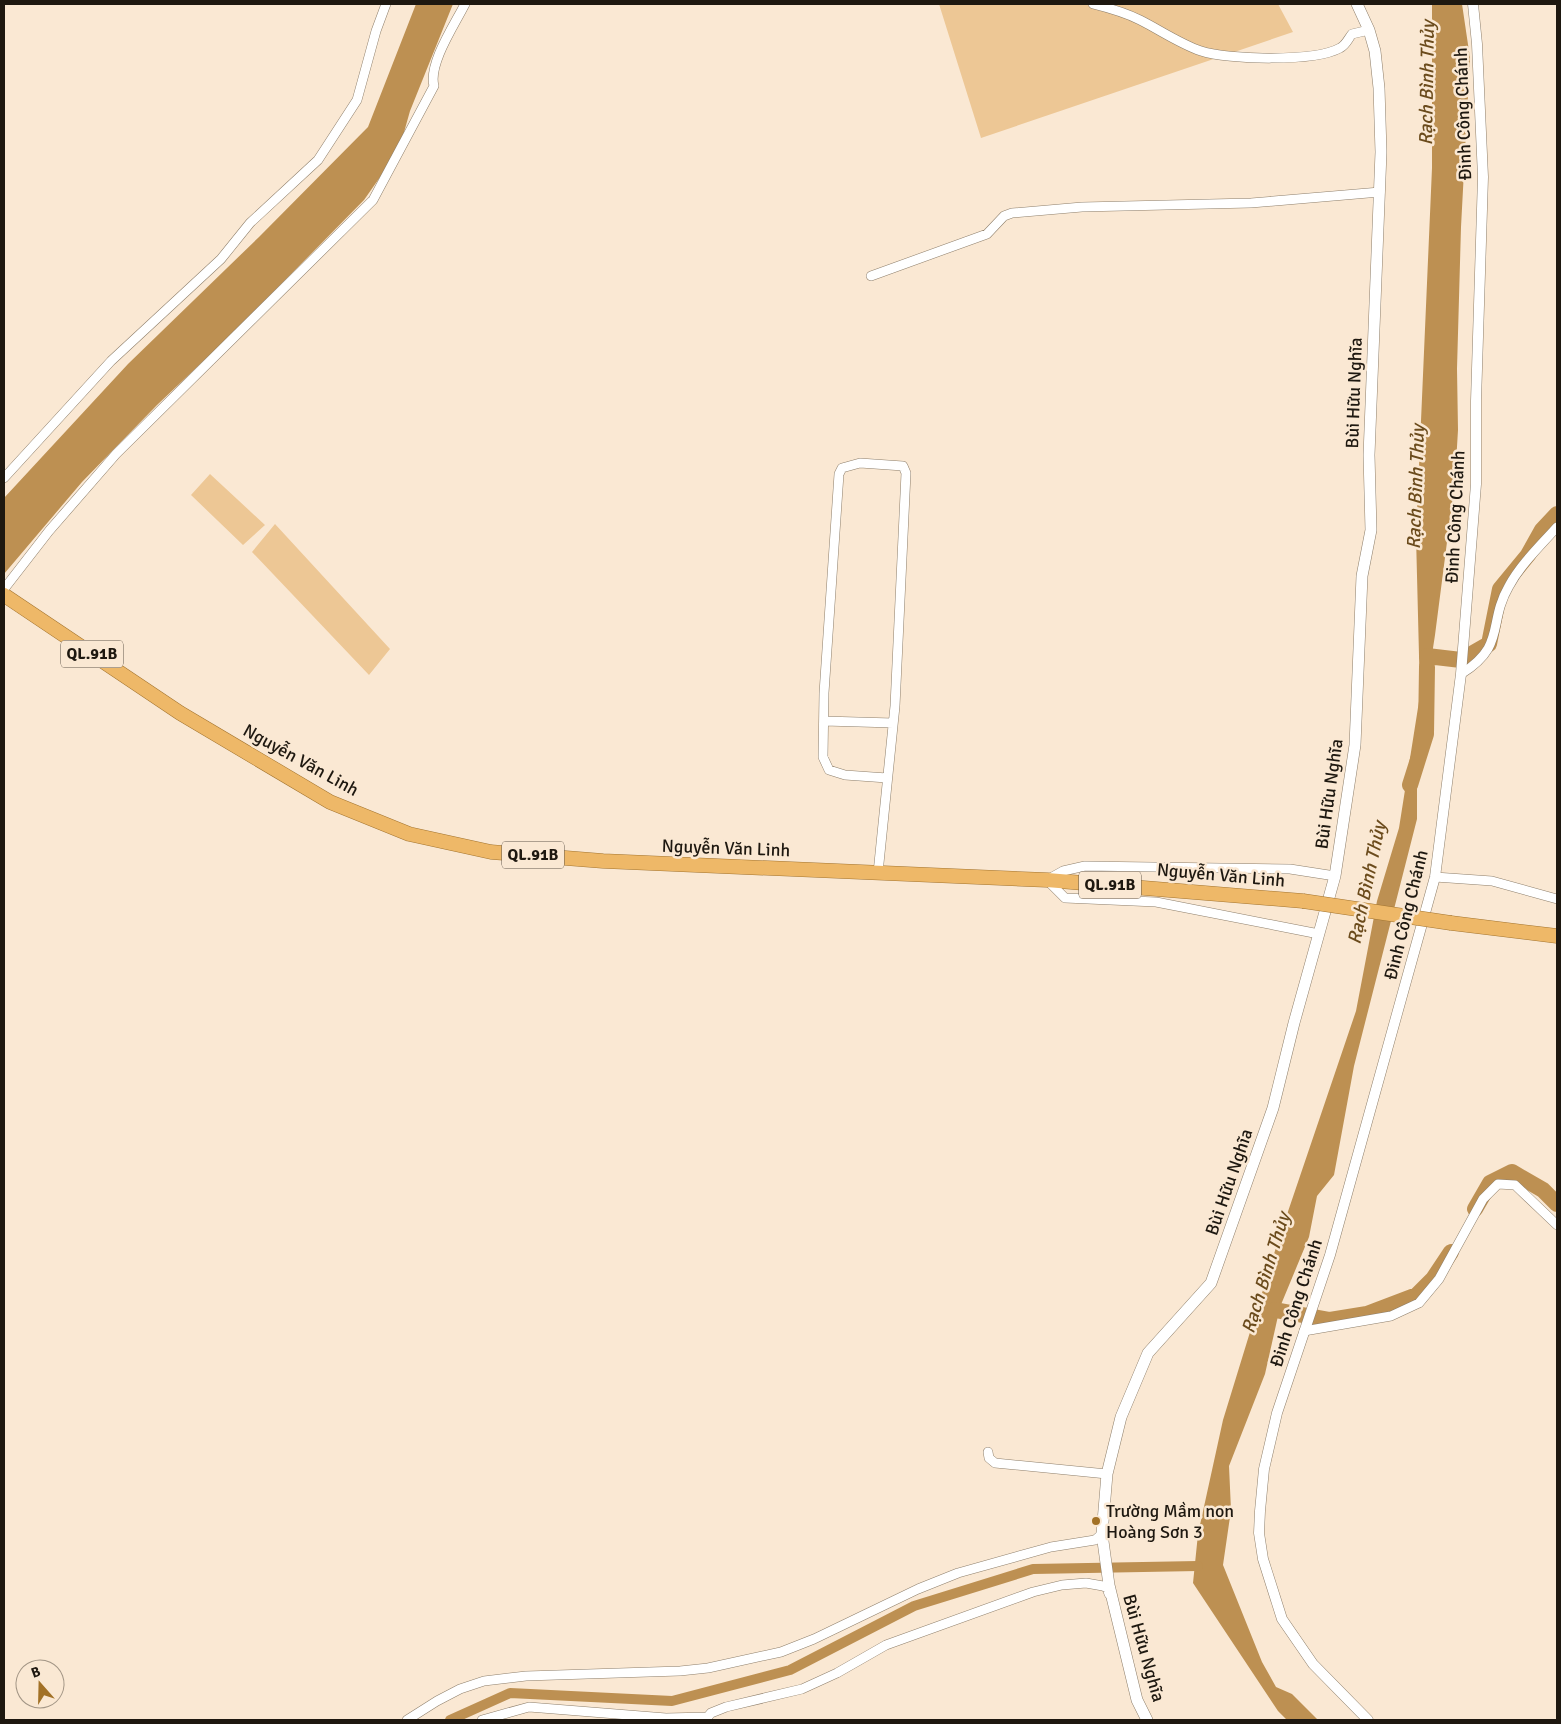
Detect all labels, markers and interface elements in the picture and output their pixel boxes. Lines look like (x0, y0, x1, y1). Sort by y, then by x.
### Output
water label: Rạch Bình Thủy (1414, 18, 1440, 146)
street label: Đinh Công Chánh (1450, 47, 1476, 181)
street label: Bùi Hữu Nghĩa (1341, 337, 1367, 449)
water label: Rạch Bình Thủy (1402, 422, 1430, 550)
street label: Đinh Công Chánh (1441, 450, 1469, 584)
road number: QL.91B (61, 641, 123, 668)
street label: Nguyễn Văn Linh (239, 719, 363, 801)
street label: Bùi Hữu Nghĩa (1310, 737, 1348, 851)
water label: Rạch Bình Thủy (1342, 817, 1392, 947)
street label: Nguyễn Văn Linh (661, 835, 791, 861)
road number: QL.91B (502, 842, 564, 868)
street label: Đinh Công Chánh (1379, 848, 1433, 982)
street label: Nguyễn Văn Linh (1156, 858, 1286, 892)
road number: QL.91B (1079, 872, 1141, 898)
street label: Bùi Hữu Nghĩa (1201, 1126, 1257, 1238)
water label: Rạch Bình Thủy (1236, 1208, 1296, 1336)
street label: Đinh Công Chánh (1265, 1236, 1327, 1370)
place label: Trường Mầm non Hoàng Sơn 3 (1106, 1500, 1234, 1543)
marker: Trường Mầm non Hoàng Sơn 3 (1090, 1515, 1102, 1527)
street label: Bùi Hữu Nghĩa (1118, 1592, 1170, 1704)
north arrow (15, 1659, 65, 1709)
text: B (29, 1663, 43, 1682)

